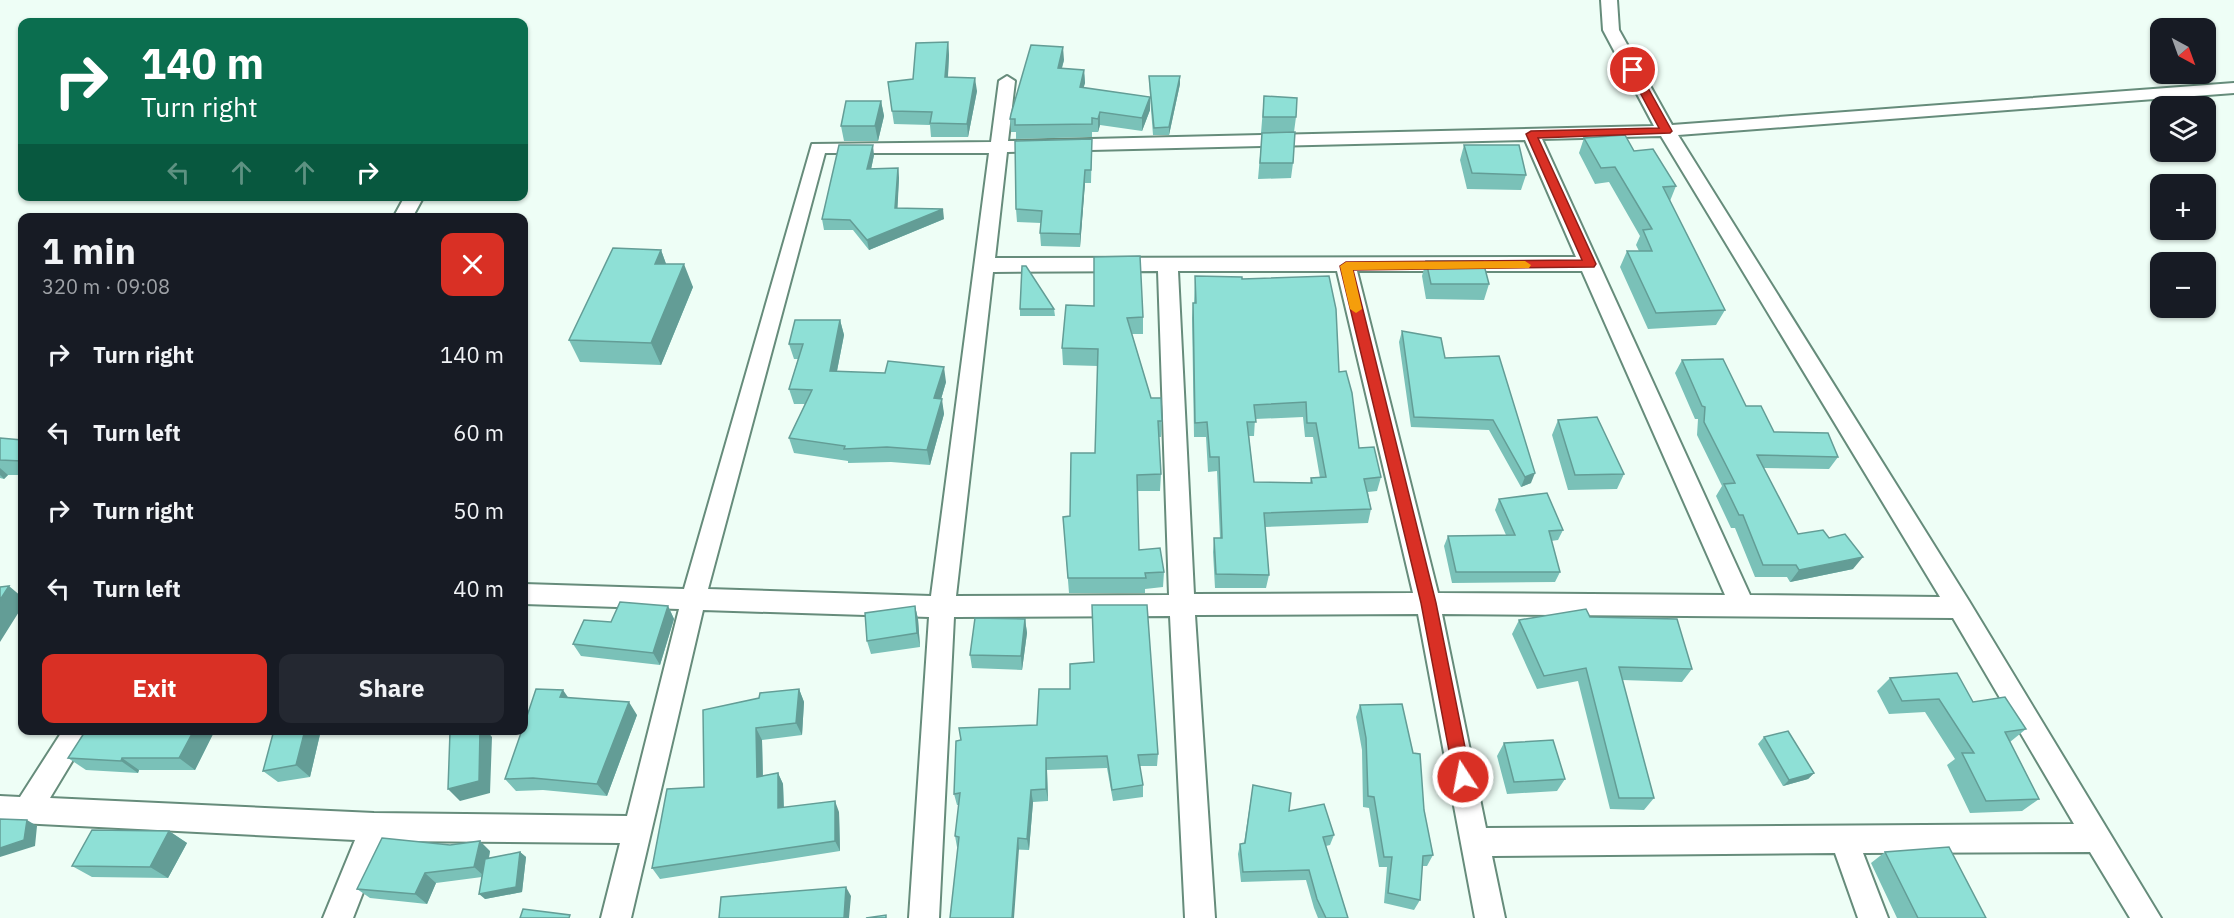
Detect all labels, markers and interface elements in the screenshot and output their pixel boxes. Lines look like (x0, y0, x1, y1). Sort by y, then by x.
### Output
north arrow (2150, 18, 2216, 84)
map controls (2150, 18, 2216, 318)
text: 140 m (141, 36, 264, 91)
icon: right (42, 42, 120, 120)
pin (1607, 44, 1658, 95)
icon: arrive (1616, 53, 1649, 86)
text: Turn right (141, 89, 258, 124)
button: layers (2150, 96, 2216, 162)
icon: left (162, 156, 195, 189)
icon: ahead (225, 156, 258, 189)
icon: ahead (288, 156, 321, 189)
icon: right (351, 156, 384, 189)
button: + (2150, 174, 2216, 240)
text: 1 min (42, 227, 136, 274)
button: close (441, 233, 504, 296)
button: − (2150, 252, 2216, 318)
text: 320 m · 09:08 (42, 273, 170, 300)
icon: right (42, 338, 75, 371)
text: Turn right (93, 340, 194, 369)
text: 140 m (440, 340, 504, 369)
icon: left (42, 416, 75, 449)
text: Turn left (93, 418, 181, 447)
text: 60 m (453, 418, 504, 447)
icon: right (42, 494, 75, 527)
text: Turn right (93, 496, 194, 525)
text: 50 m (453, 496, 504, 525)
icon: left (42, 572, 75, 605)
text: Turn left (93, 574, 181, 603)
text: 40 m (453, 574, 504, 603)
button: Exit (42, 654, 267, 723)
button: Share (279, 654, 504, 723)
position arrow (1431, 745, 1495, 809)

